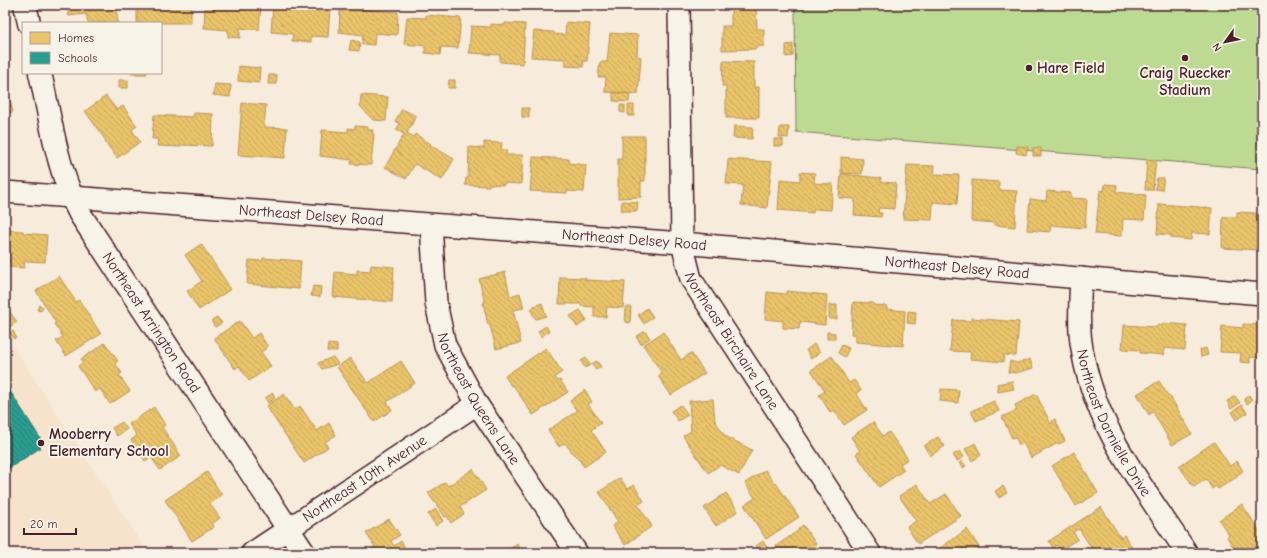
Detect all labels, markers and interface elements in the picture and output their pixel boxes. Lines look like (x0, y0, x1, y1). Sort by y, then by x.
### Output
legend (22, 22, 162, 74)
north arrow (1205, 22, 1245, 62)
text: Homes (58, 31, 94, 45)
text: N (1210, 41, 1224, 54)
text: Schools (58, 51, 97, 65)
marker: Craig Ruecker Stadium (1180, 53, 1190, 63)
place label: Hare Field (1037, 59, 1105, 77)
marker: Hare Field (1024, 63, 1034, 73)
place label: Craig Ruecker Stadium (1140, 64, 1230, 99)
street label: Northeast Delsey Road (238, 201, 384, 229)
street label: Northeast Delsey Road (561, 225, 707, 254)
street label: Northeast Arrington Road (99, 249, 205, 396)
street label: Northeast Delsey Road (884, 252, 1030, 283)
street label: Northeast Birchaire Lane (681, 271, 783, 413)
street label: Northeast Queens Lane (434, 331, 524, 468)
street label: Northeast Darnielle Drive (1073, 348, 1155, 500)
place label: Mooberry Elementary School (49, 425, 169, 460)
street label: Northeast 10th Avenue (299, 431, 430, 526)
marker: Mooberry Elementary School (36, 438, 46, 448)
scale bar (24, 510, 76, 536)
text: 20 m (30, 517, 58, 531)

